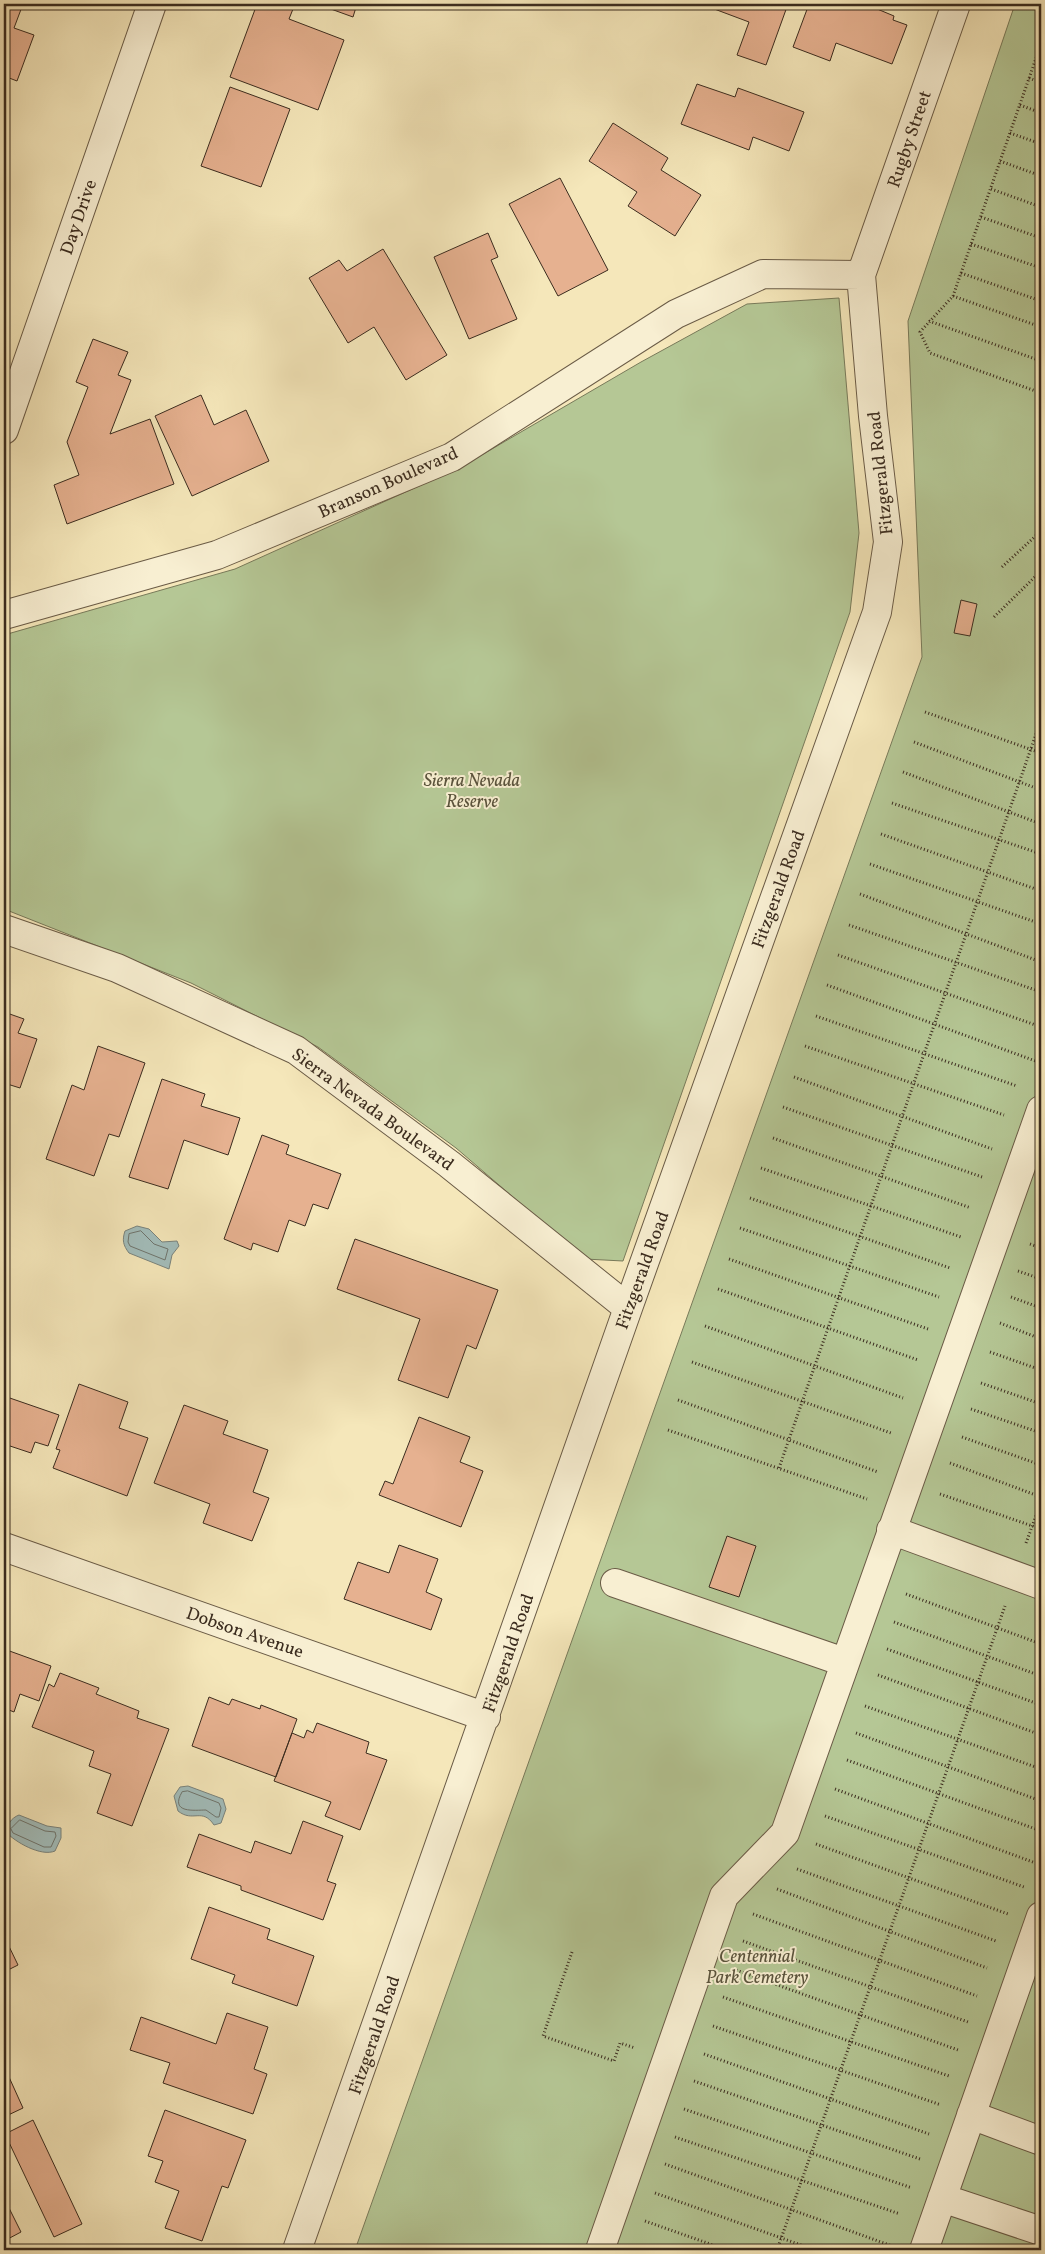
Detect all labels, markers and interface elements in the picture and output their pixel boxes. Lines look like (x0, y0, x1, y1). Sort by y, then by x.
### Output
street label: Rugby Street (882, 88, 939, 191)
street label: Day Drive (55, 176, 104, 259)
street label: Fitzgerald Road (863, 410, 900, 536)
street label: Branson Boulevard (315, 441, 463, 525)
park label: Sierra Nevada Reserve (424, 769, 520, 815)
street label: Fitzgerald Road (746, 827, 812, 952)
street label: Sierra Nevada Boulevard (286, 1043, 458, 1178)
street label: Fitzgerald Road (610, 1208, 676, 1333)
street label: Fitzgerald Road (477, 1591, 541, 1716)
street label: Dobson Avenue (182, 1602, 307, 1665)
park label: Centennial Park Cemetery (706, 1945, 808, 1991)
street label: Fitzgerald Road (343, 1973, 407, 2098)

